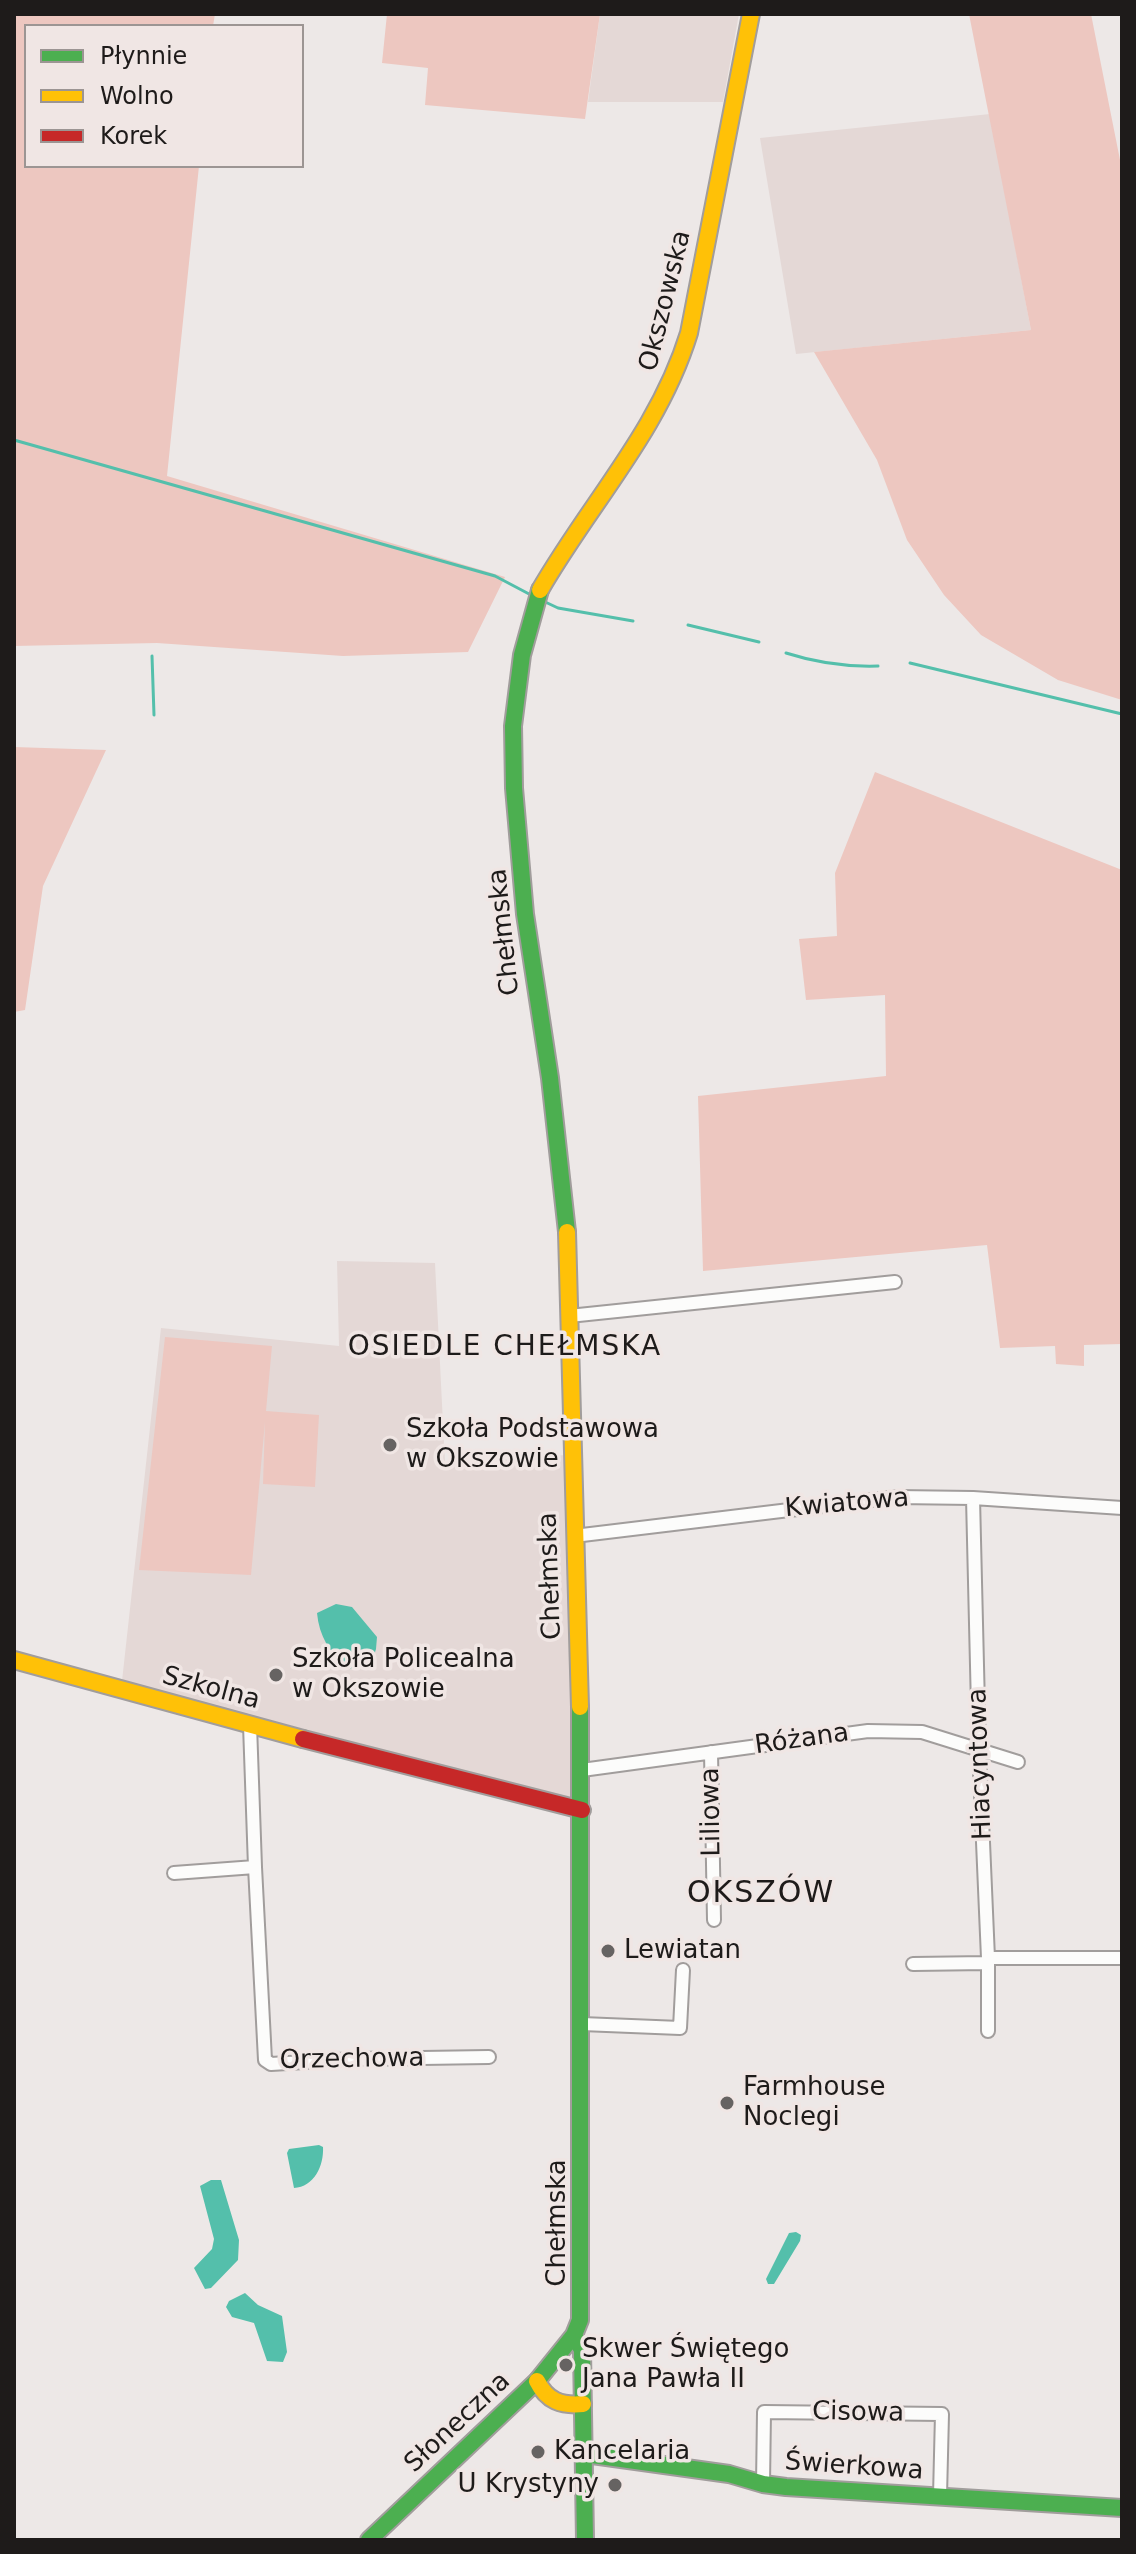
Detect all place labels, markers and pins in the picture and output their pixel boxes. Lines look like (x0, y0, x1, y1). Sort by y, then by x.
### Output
place label: Szkoła Podstawowa w Okszowie (406, 1414, 659, 1476)
marker: Szkoła Podstawowa w Okszowie (381, 1436, 399, 1454)
place label: Szkoła Policealna w Okszowie (292, 1644, 515, 1706)
marker: Szkoła Policealna w Okszowie (267, 1666, 285, 1684)
place label: Lewiatan (624, 1935, 741, 1967)
marker: Lewiatan (599, 1942, 617, 1960)
place label: Farmhouse Noclegi (743, 2072, 885, 2134)
marker: Farmhouse Noclegi (718, 2094, 736, 2112)
place label: Skwer Świętego Jana Pawła II (582, 2334, 789, 2396)
marker: Skwer Świętego Jana Pawła II (557, 2356, 575, 2374)
place label: Kancelaria (554, 2436, 690, 2468)
marker: Kancelaria (529, 2443, 547, 2461)
place label: U Krystyny (458, 2469, 599, 2501)
marker: U Krystyny (606, 2476, 624, 2494)

